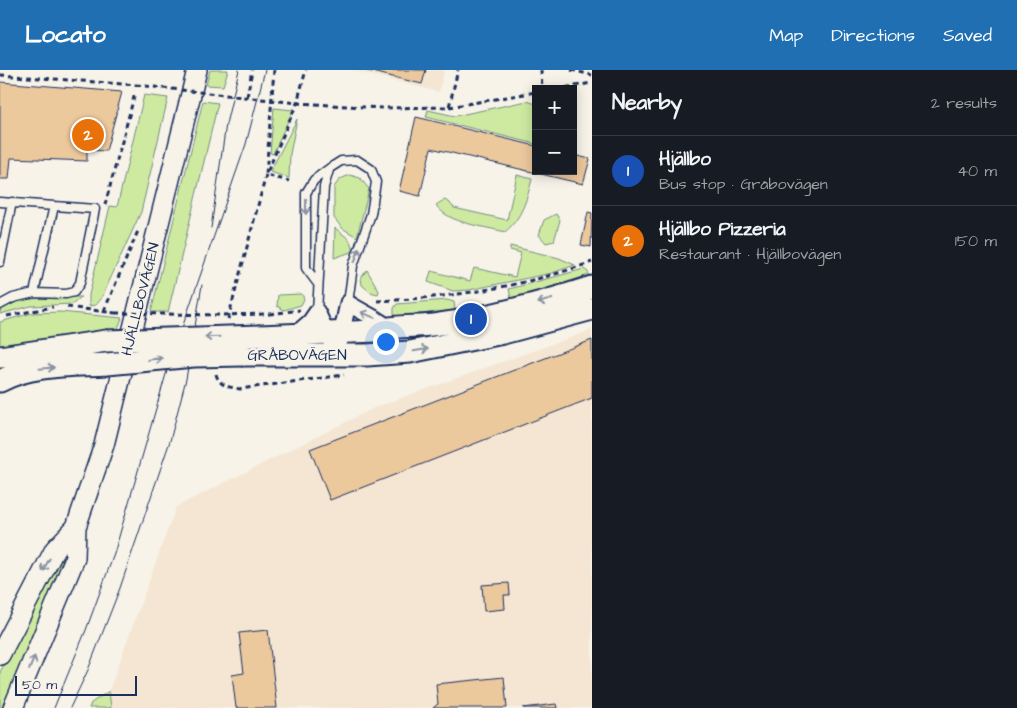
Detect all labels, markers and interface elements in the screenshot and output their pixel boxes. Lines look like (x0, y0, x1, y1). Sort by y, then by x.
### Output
text: Locato (25, 18, 106, 52)
text: Map (769, 23, 803, 48)
text: Directions (831, 23, 915, 48)
text: Saved (943, 23, 992, 48)
map controls (532, 85, 577, 175)
button: + (532, 85, 577, 130)
text: Nearby (612, 88, 682, 117)
text: 2 results (931, 92, 997, 114)
pin: 2 (72, 116, 104, 154)
button: − (532, 130, 577, 175)
text: Hjällbo (659, 146, 711, 173)
text: 1 (627, 160, 629, 182)
text: 40 m (957, 160, 997, 182)
text: Bus stop · Gråbovägen (659, 173, 828, 195)
one-way arrow (301, 198, 311, 215)
text: Hjällbo Pizzeria (659, 216, 786, 243)
text: 2 (623, 230, 633, 252)
text: 150 m (955, 230, 997, 252)
street label: HJÄLLBOVÄGEN (116, 240, 165, 358)
text: Restaurant · Hjällbovägen (659, 243, 841, 265)
one-way arrow (353, 248, 362, 263)
one-way arrow (538, 297, 554, 306)
pin: 1 (455, 300, 487, 338)
one-way arrow (361, 310, 376, 320)
your location (373, 329, 399, 355)
one-way arrow (204, 333, 220, 342)
street label: GRÅBOVÄGEN (247, 345, 347, 366)
one-way arrow (413, 345, 429, 355)
one-way arrow (147, 354, 163, 364)
one-way arrow (38, 363, 54, 373)
one-way arrow (41, 557, 50, 572)
one-way arrow (27, 656, 37, 671)
scale bar (15, 673, 138, 696)
text: 50 m (22, 675, 57, 695)

